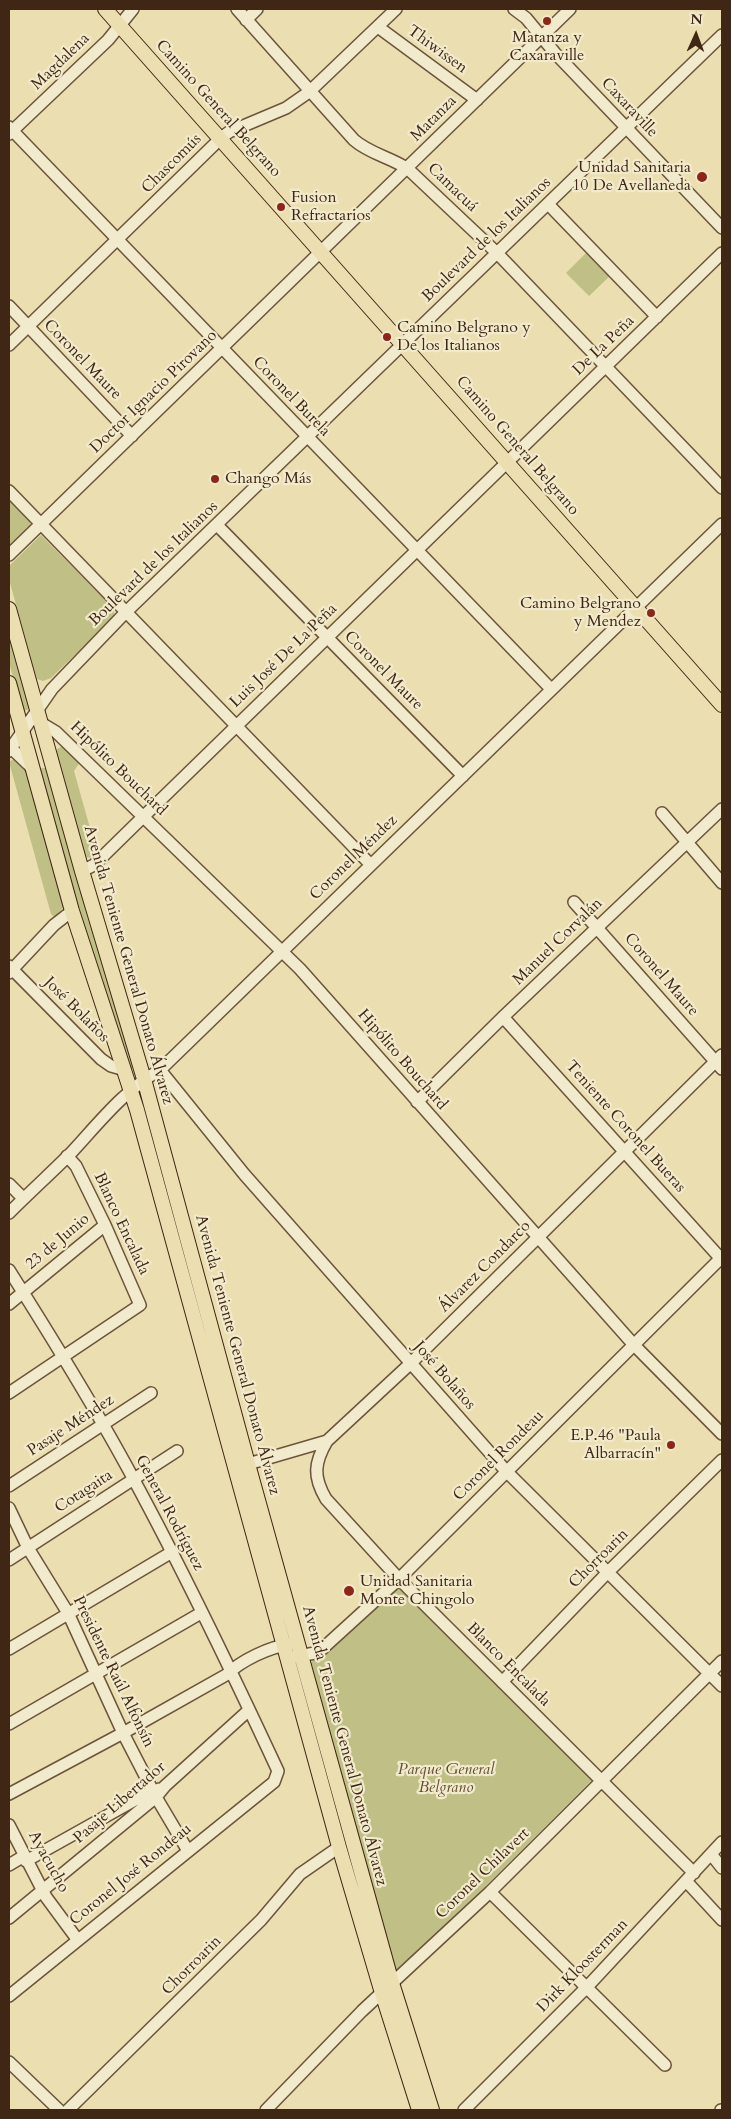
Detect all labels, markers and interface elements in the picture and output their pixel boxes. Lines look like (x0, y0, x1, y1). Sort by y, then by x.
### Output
north arrow (671, 10, 721, 60)
text: N (690, 10, 703, 29)
marker: Matanza y Caxaraville (541, 15, 553, 27)
street label: Thiwissen (403, 22, 471, 78)
place label: Matanza y Caxaraville (510, 28, 584, 66)
street label: Magdalena (28, 29, 94, 95)
street label: Camino General Belgrano (151, 36, 285, 182)
street label: Caxaraville (596, 74, 662, 142)
street label: Matanza (407, 92, 461, 146)
street label: Chascomús (138, 130, 206, 198)
place label: Unidad Sanitaria 10 De Avellaneda (572, 158, 691, 196)
street label: Camacuá (423, 159, 481, 217)
marker: Unidad Sanitaria 10 De Avellaneda (695, 170, 709, 184)
street label: Boulevard de los Italianos (419, 173, 555, 307)
place label: Fusion Refractarios (291, 188, 371, 226)
marker: Fusion Refractarios (275, 201, 287, 213)
street label: De La Peña (569, 312, 639, 380)
street label: Coronel Maure (39, 316, 125, 404)
place label: Camino Belgrano y De los Italianos (397, 318, 531, 356)
street label: Doctor Ignacio Pirovano (86, 326, 222, 458)
marker: Camino Belgrano y De los Italianos (381, 331, 393, 343)
street label: Coronel Burela (248, 353, 334, 441)
street label: Camino General Belgrano (451, 372, 583, 520)
place label: Chango Más (225, 469, 311, 489)
marker: Chango Más (209, 473, 221, 485)
street label: Boulevard de los Italianos (86, 497, 222, 631)
place label: Camino Belgrano y Mendez (520, 594, 641, 632)
street label: Luis José De La Peña (226, 600, 342, 712)
marker: Camino Belgrano y Mendez (645, 607, 657, 619)
street label: Coronel Maure (339, 627, 427, 715)
street label: Hipólito Bouchard (66, 718, 170, 820)
street label: Coronel Méndez (306, 811, 402, 905)
street label: Avenida Teniente General Donato Álvarez (79, 823, 177, 1107)
street label: Manuel Corvalán (509, 894, 607, 990)
street label: Coronel Maure (620, 929, 702, 1021)
street label: José Bolaños (39, 973, 113, 1047)
street label: Hipólito Bouchard (353, 1006, 451, 1114)
street label: Teniente Coronel Bueras (561, 1057, 689, 1197)
street label: Blanco Encalada (89, 1170, 153, 1278)
street label: 23 de Junio (22, 1210, 94, 1274)
street label: Avenida Teniente General Donato Álvarez (190, 1213, 284, 1497)
street label: Álvarez Condarco (435, 1217, 535, 1317)
street label: José Bolaños (409, 1338, 479, 1414)
street label: Pasaje Méndez (24, 1391, 118, 1461)
street label: Coronel Rondeau (450, 1407, 548, 1505)
place label: E.P.46 "Paula Albarracín" (570, 1426, 661, 1464)
marker: E.P.46 "Paula Albarracín" (665, 1439, 677, 1451)
street label: General Rodríguez (130, 1452, 208, 1574)
street label: Cotagaita (51, 1466, 117, 1518)
street label: Chorroarin (565, 1525, 633, 1593)
place label: Unidad Sanitaria Monte Chingolo (360, 1572, 474, 1610)
marker: Unidad Sanitaria Monte Chingolo (342, 1584, 356, 1598)
street label: Presidente Raúl Alfonsín (68, 1593, 158, 1751)
street label: Avenida Teniente General Donato Álvarez (297, 1604, 391, 1888)
street label: Blanco Encalada (462, 1619, 554, 1711)
street label: Pasaje Libertador (70, 1758, 170, 1848)
park label: Parque General Belgrano (398, 1760, 494, 1798)
street label: Coronel José Rondeau (66, 1820, 196, 1930)
street label: Coronel Chilavert (432, 1824, 534, 1924)
street label: Ayacucho (23, 1828, 73, 1896)
street label: Dirk Kloosterman (534, 1915, 632, 2017)
street label: Chorroarin (158, 1932, 226, 2000)

